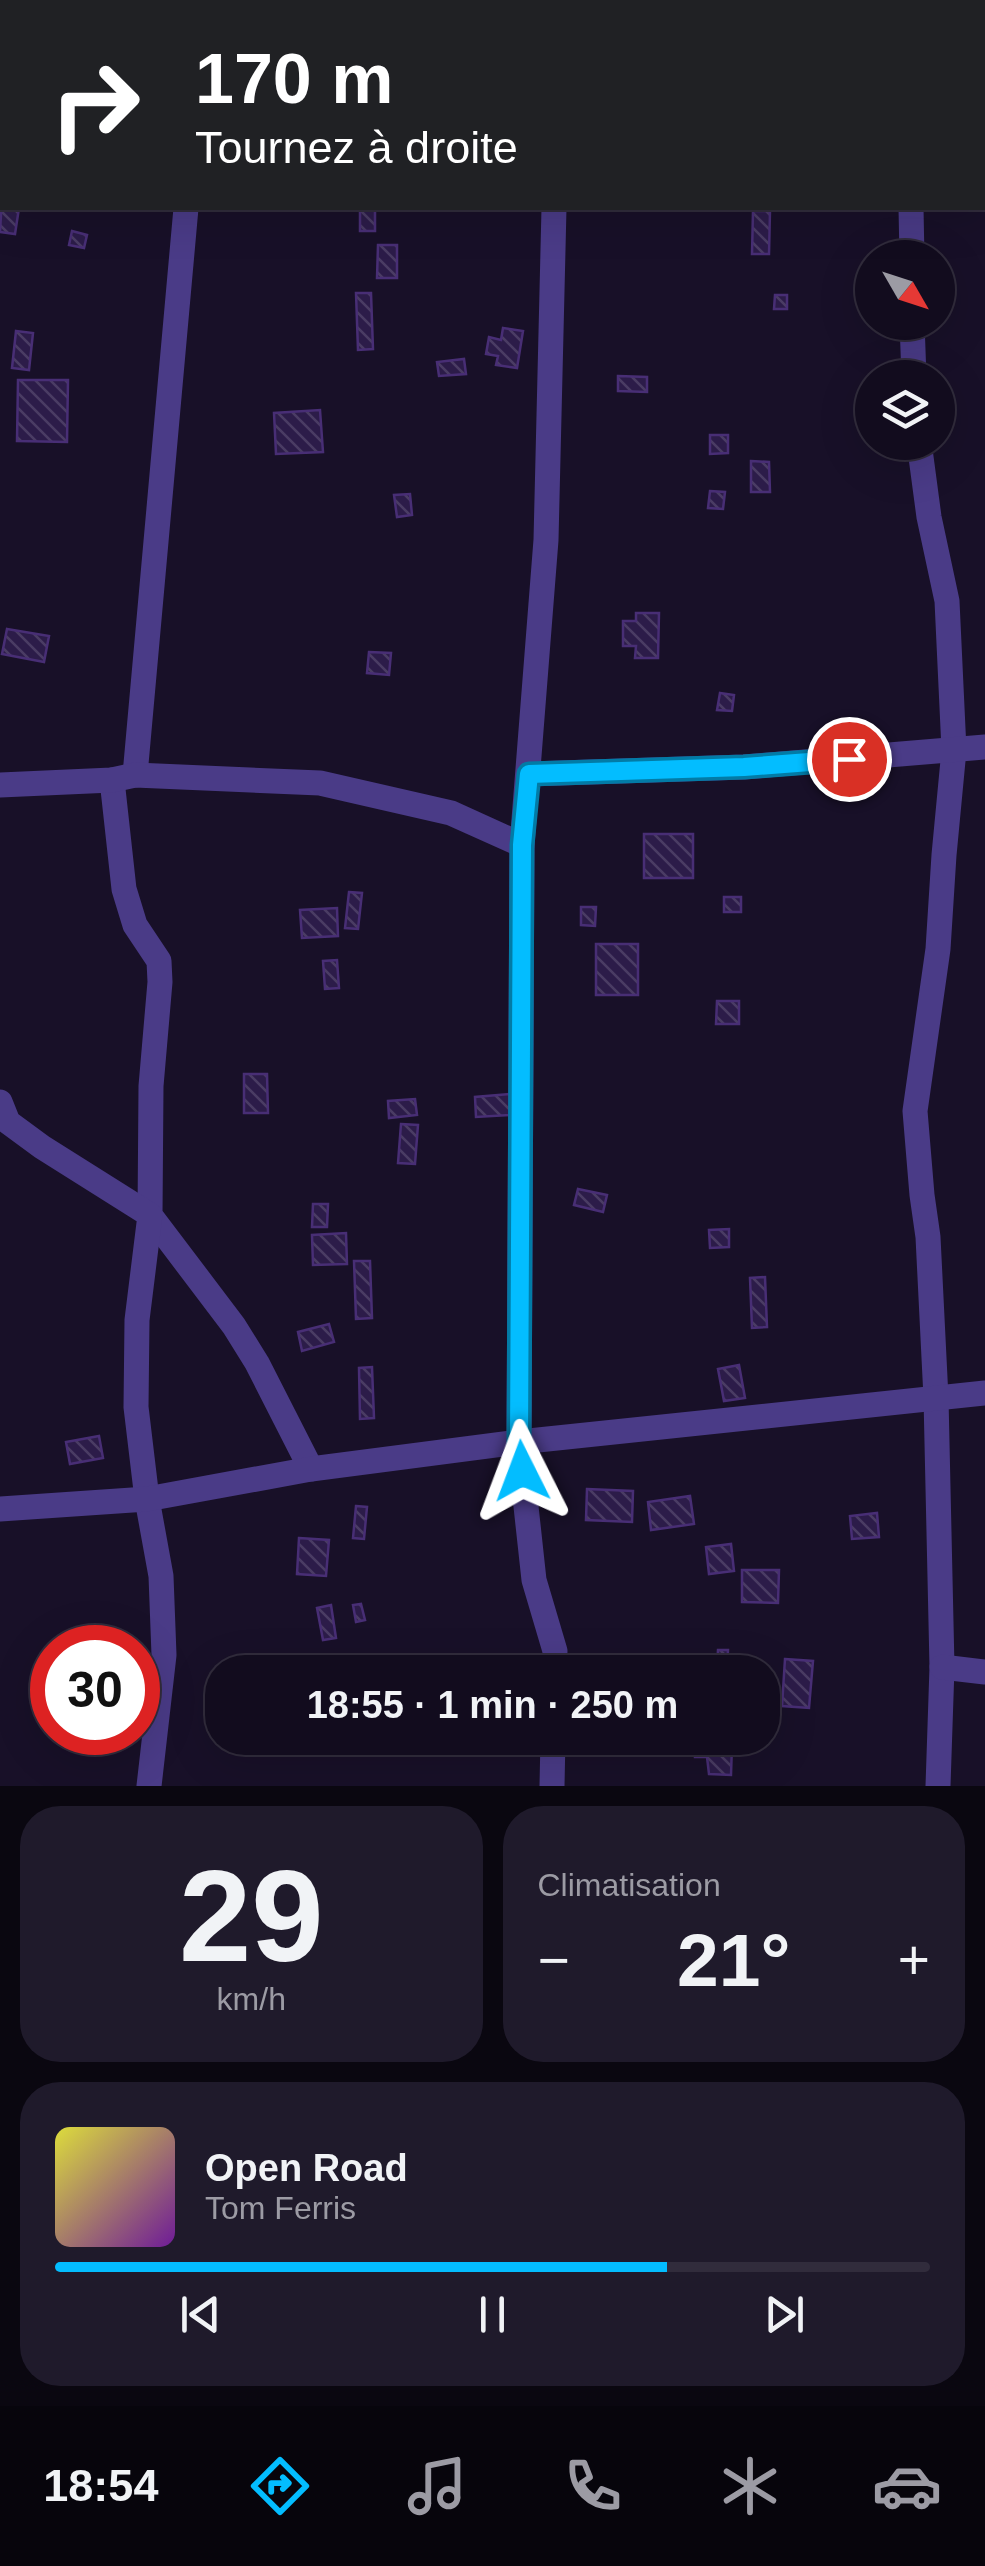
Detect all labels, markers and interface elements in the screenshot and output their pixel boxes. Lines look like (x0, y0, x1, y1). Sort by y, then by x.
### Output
icon: right (30, 40, 160, 170)
text: 170 m (195, 40, 393, 118)
text: Tournez à droite (195, 122, 518, 173)
north arrow (855, 240, 955, 340)
map controls (855, 240, 955, 460)
button: layers (855, 360, 955, 460)
pin (807, 717, 892, 802)
icon: arrive (822, 732, 877, 787)
position arrow (470, 1419, 574, 1523)
speed limit sign: 30 (30, 1625, 160, 1755)
text: 18:55 · 1 min · 250 m (307, 1684, 678, 1726)
text: 29 (179, 1843, 324, 1989)
text: Climatisation (538, 1867, 721, 1903)
text: 21° (677, 1918, 790, 2002)
text: − (538, 1929, 570, 1991)
text: + (898, 1929, 930, 1991)
text: km/h (217, 1981, 286, 2017)
text: Open Road (205, 2147, 408, 2189)
text: Tom Ferris (205, 2190, 356, 2226)
icon: previous (173, 2287, 228, 2342)
icon: pause (465, 2287, 520, 2342)
icon: next (757, 2287, 812, 2342)
icon: directions (245, 2451, 315, 2521)
icon: music (402, 2451, 472, 2521)
icon: phone (558, 2451, 628, 2521)
icon: climate (715, 2451, 785, 2521)
icon: car (872, 2451, 942, 2521)
text: 18:54 (43, 2460, 158, 2511)

